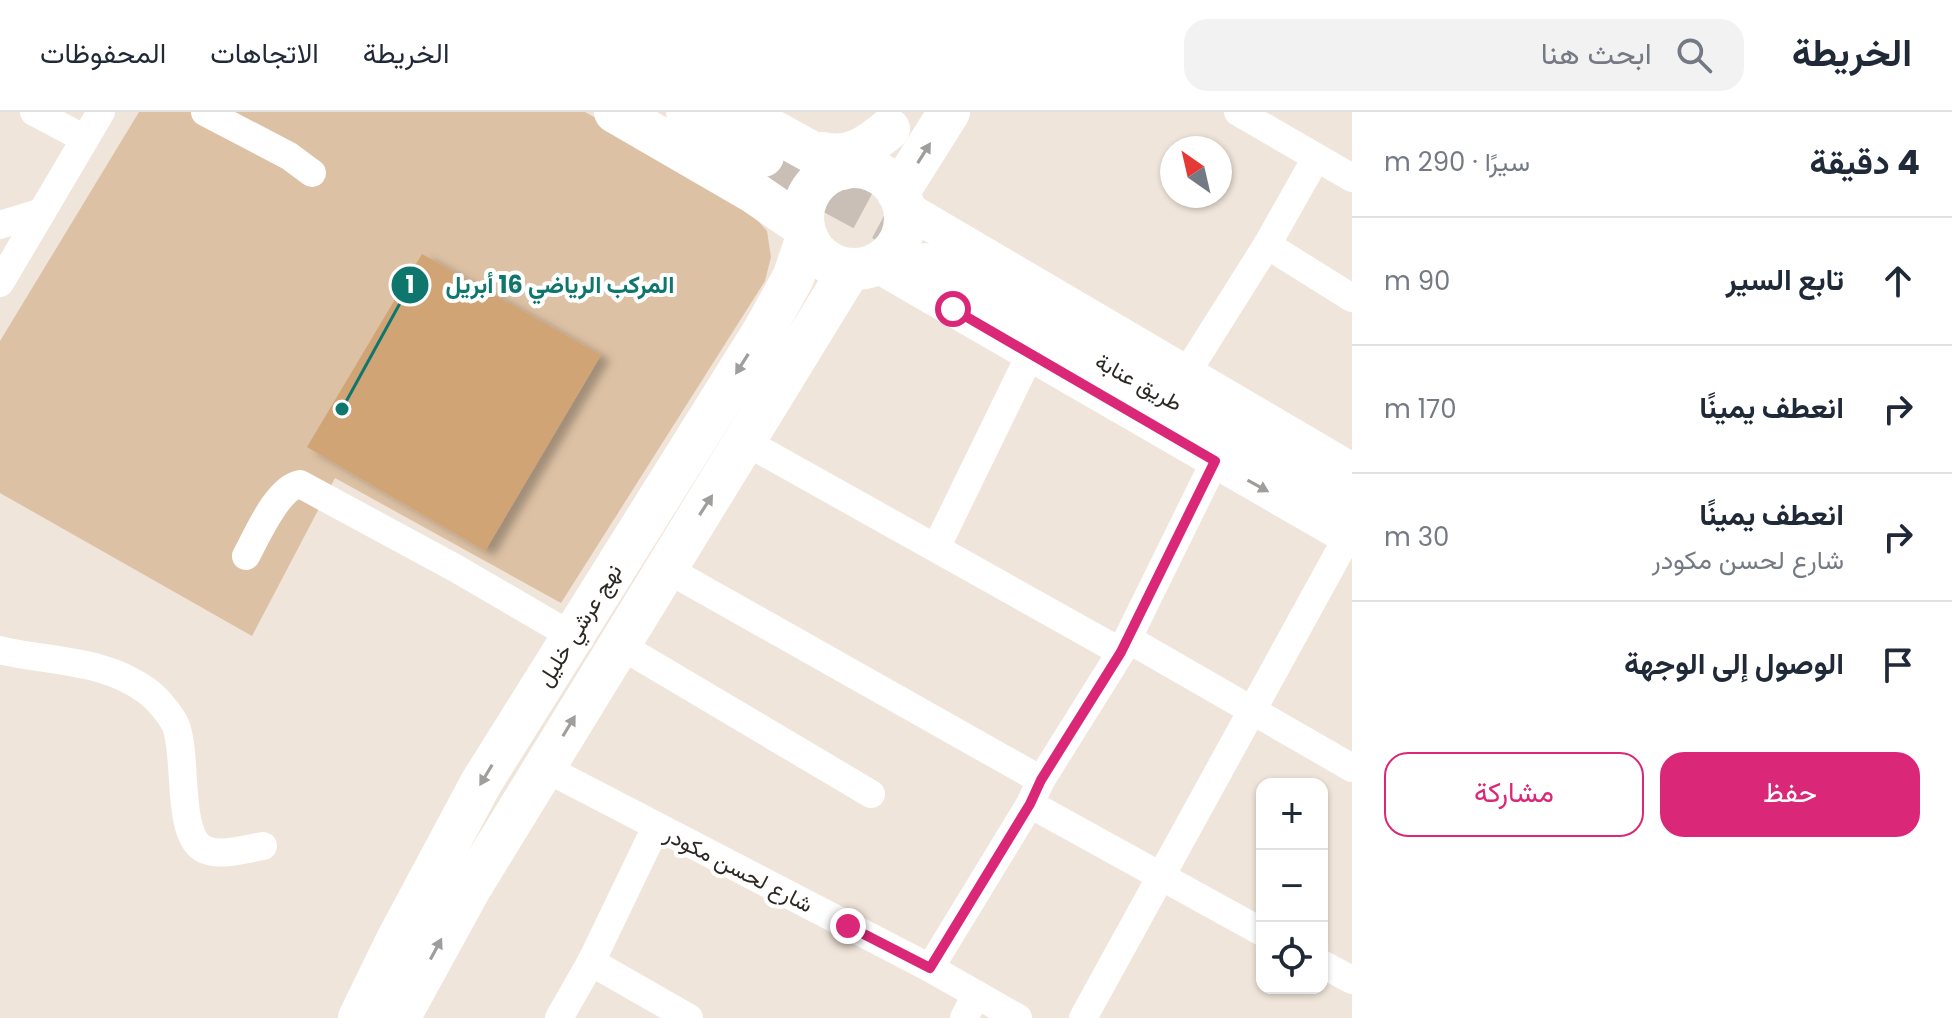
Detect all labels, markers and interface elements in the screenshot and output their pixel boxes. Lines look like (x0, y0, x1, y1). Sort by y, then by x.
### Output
search box (1184, 19, 1744, 91)
text: الخريطة (1792, 26, 1912, 79)
text: ابحث هنا (1541, 32, 1652, 75)
icon: search (1672, 33, 1716, 77)
text: المحفوظات (40, 34, 166, 73)
text: الاتجاهات (210, 34, 319, 73)
text: الخريطة (363, 34, 449, 73)
north arrow (1160, 136, 1232, 208)
text: 4 دقيقة (1810, 138, 1920, 186)
one-way arrow (916, 142, 931, 163)
text: سيرًا · 290 m (1384, 144, 1530, 180)
text: تابع السير (1726, 258, 1844, 301)
icon: ahead (1876, 259, 1920, 303)
callout: المركب الرياضي 16 أبريل (390, 261, 691, 309)
text: 90 m (1384, 263, 1450, 299)
text: 1 (405, 268, 415, 301)
text: المركب الرياضي 16 أبريل (446, 268, 674, 305)
route start (935, 291, 971, 327)
street label: طريق عنابة (1090, 346, 1188, 419)
one-way arrow (736, 353, 750, 375)
text: انعطف يمينًا (1699, 386, 1844, 429)
icon: right (1876, 387, 1920, 431)
text: 170 m (1384, 391, 1457, 427)
one-way arrow (1247, 479, 1269, 493)
text: انعطف يمينًا (1699, 493, 1844, 536)
one-way arrow (698, 494, 713, 515)
icon: right (1876, 515, 1920, 559)
text: 30 m (1384, 519, 1449, 555)
text: شارع لحسن مكودر (1652, 542, 1844, 578)
street label: نهج عرشي خليل (529, 558, 632, 694)
text: الوصول إلى الوجهة (1624, 642, 1844, 685)
icon: arrive (1876, 643, 1920, 687)
one-way arrow (561, 715, 575, 737)
button: مشاركة (1384, 752, 1644, 837)
button: حفظ (1660, 752, 1920, 837)
one-way arrow (479, 764, 493, 786)
map controls (1256, 778, 1328, 994)
button: + (1256, 778, 1328, 850)
street label: شارع لحسن مكودر (658, 818, 818, 920)
button: − (1256, 850, 1328, 922)
route end (830, 908, 866, 944)
button: locate (1256, 922, 1328, 994)
one-way arrow (430, 938, 443, 961)

